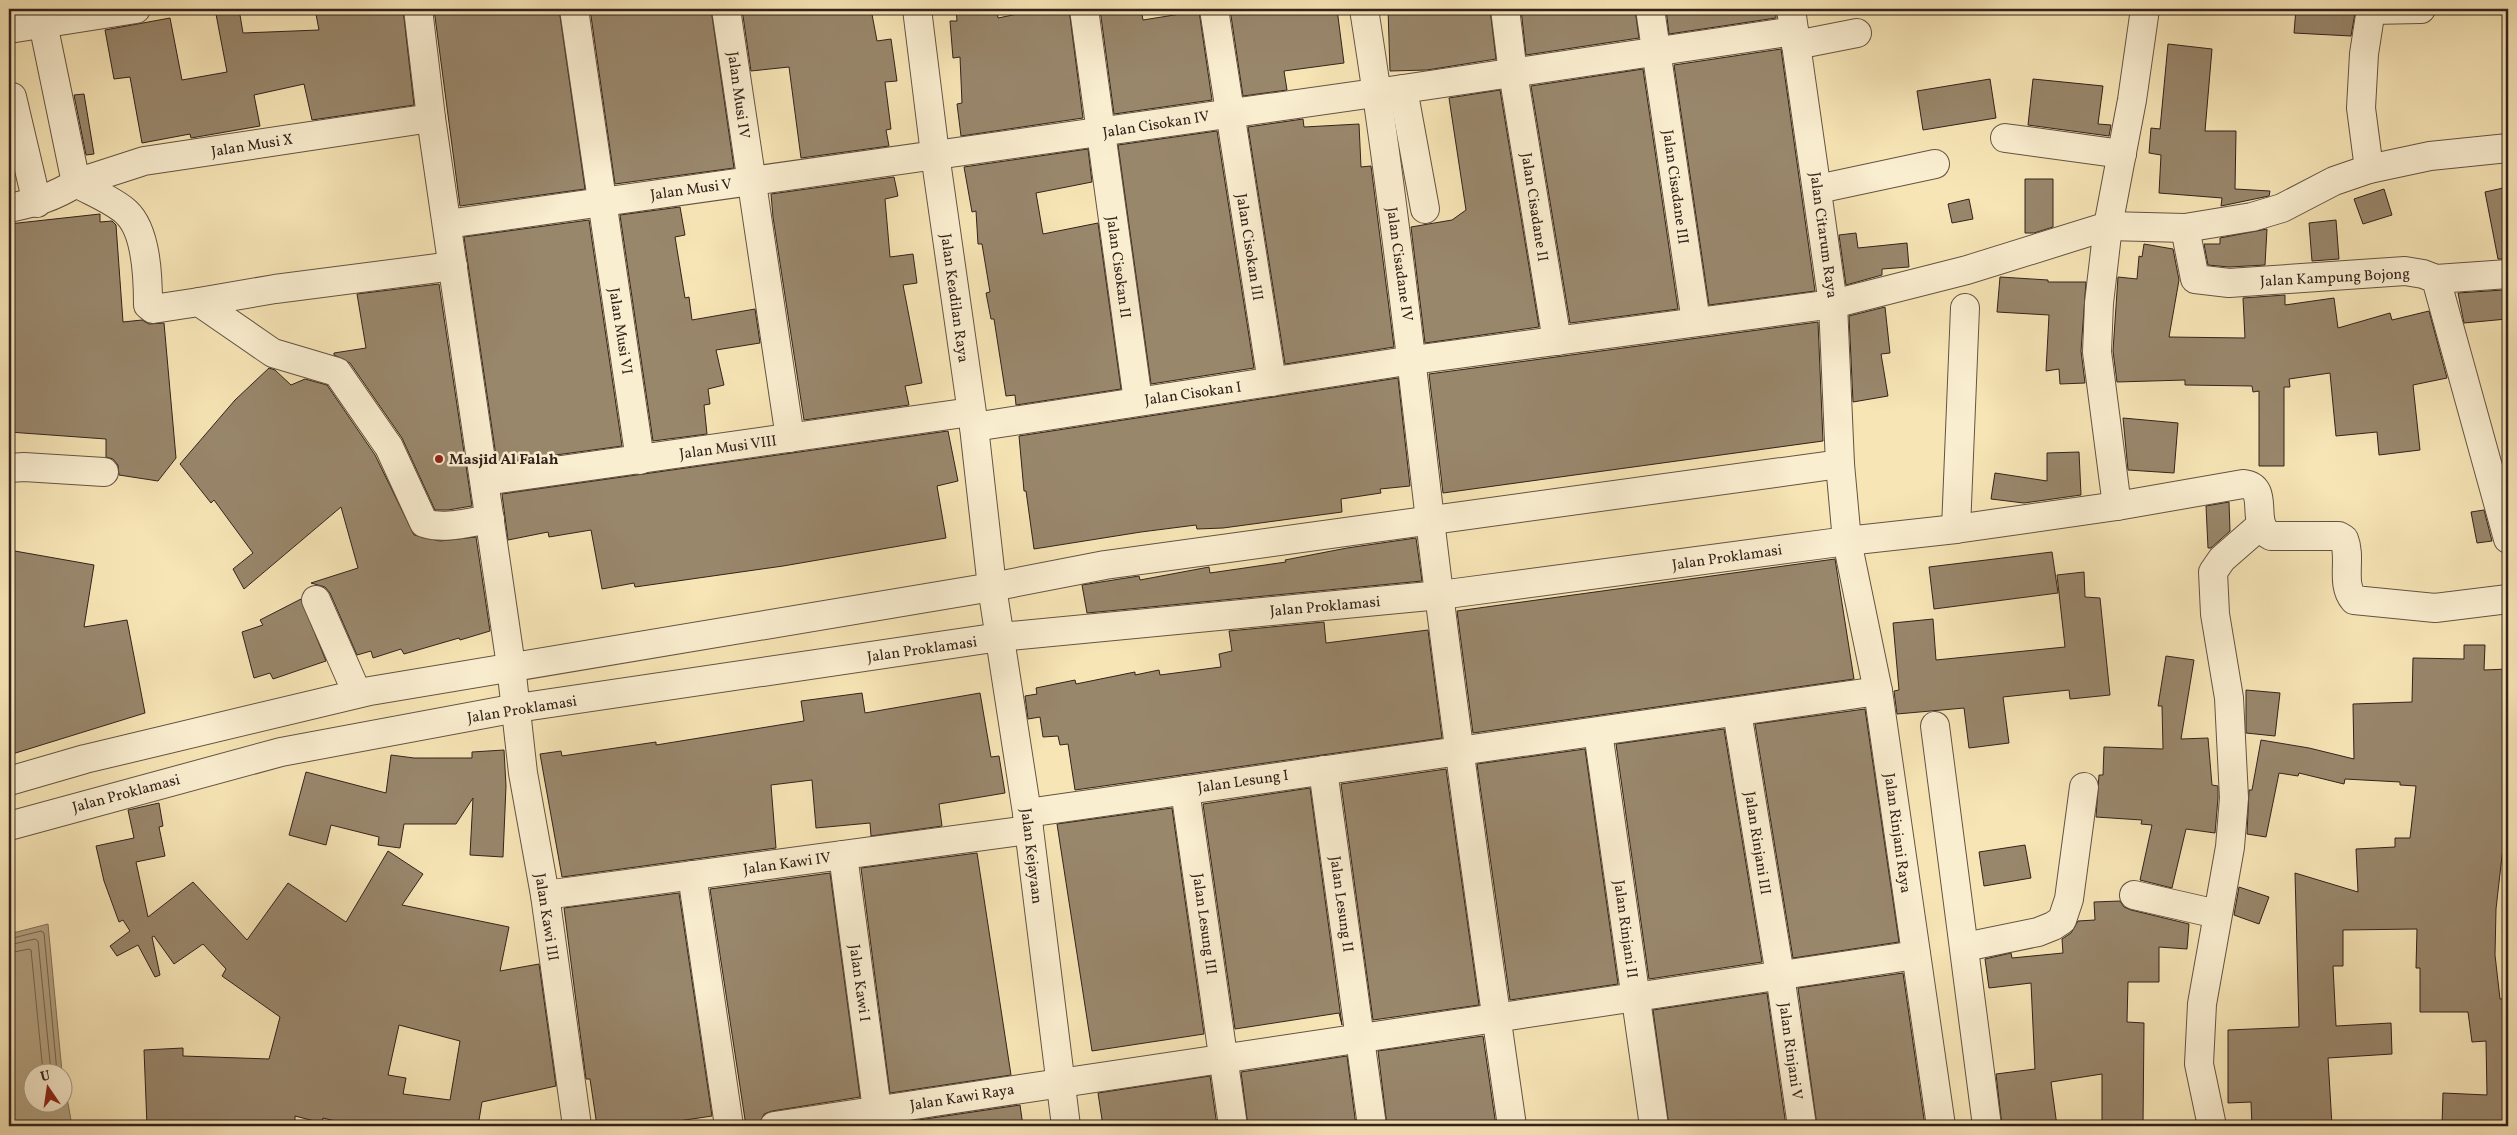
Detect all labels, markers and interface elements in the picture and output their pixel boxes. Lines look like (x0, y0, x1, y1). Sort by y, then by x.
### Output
street label: Jalan Musi IV (721, 50, 754, 140)
street label: Jalan Cisokan IV (1101, 107, 1211, 144)
street label: Jalan Cisadane III (1656, 129, 1693, 246)
street label: Jalan Musi X (210, 130, 295, 163)
street label: Jalan Cisadane II (1515, 151, 1553, 263)
street label: Jalan Citarum Raya (1803, 171, 1842, 300)
street label: Jalan Musi V (649, 174, 733, 207)
street label: Jalan Cisokan III (1230, 192, 1267, 302)
street label: Jalan Cisadane IV (1380, 206, 1417, 323)
street label: Jalan Cisokan II (1100, 215, 1135, 320)
street label: Jalan Keadilan Raya (934, 232, 973, 364)
street label: Jalan Kampung Bojong (2260, 264, 2411, 293)
street label: Jalan Musi VI (602, 286, 637, 376)
street label: Jalan Cisokan I (1143, 377, 1243, 412)
street label: Jalan Musi VIII (678, 431, 778, 466)
place label: Masjid Al Falah (449, 450, 559, 471)
marker: Masjid Al Falah (433, 453, 445, 465)
street label: Jalan Proklamasi (1671, 540, 1784, 577)
street label: Jalan Proklamasi (1269, 592, 1381, 623)
street label: Jalan Proklamasi (866, 632, 979, 669)
street label: Jalan Proklamasi (466, 691, 579, 730)
street label: Jalan Lesung I (1196, 766, 1290, 799)
street label: Jalan Proklamasi (70, 770, 183, 819)
street label: Jalan Rinjani Raya (1878, 772, 1915, 895)
street label: Jalan Rinjani III (1738, 790, 1775, 896)
street label: Jalan Kejayaan (1014, 807, 1047, 905)
street label: Jalan Kawi IV (742, 848, 832, 881)
street label: Jalan Lesung II (1323, 855, 1358, 954)
street label: Jalan Kawi III (528, 872, 563, 963)
street label: Jalan Lesung III (1186, 872, 1221, 976)
street label: Jalan Rinjani II (1607, 879, 1642, 980)
street label: Jalan Kawi I (843, 943, 874, 1023)
street label: Jalan Rinjani V (1772, 1001, 1807, 1101)
north arrow (22, 1062, 72, 1112)
text: U (39, 1066, 53, 1087)
street label: Jalan Kawi Raya (908, 1080, 1016, 1117)

